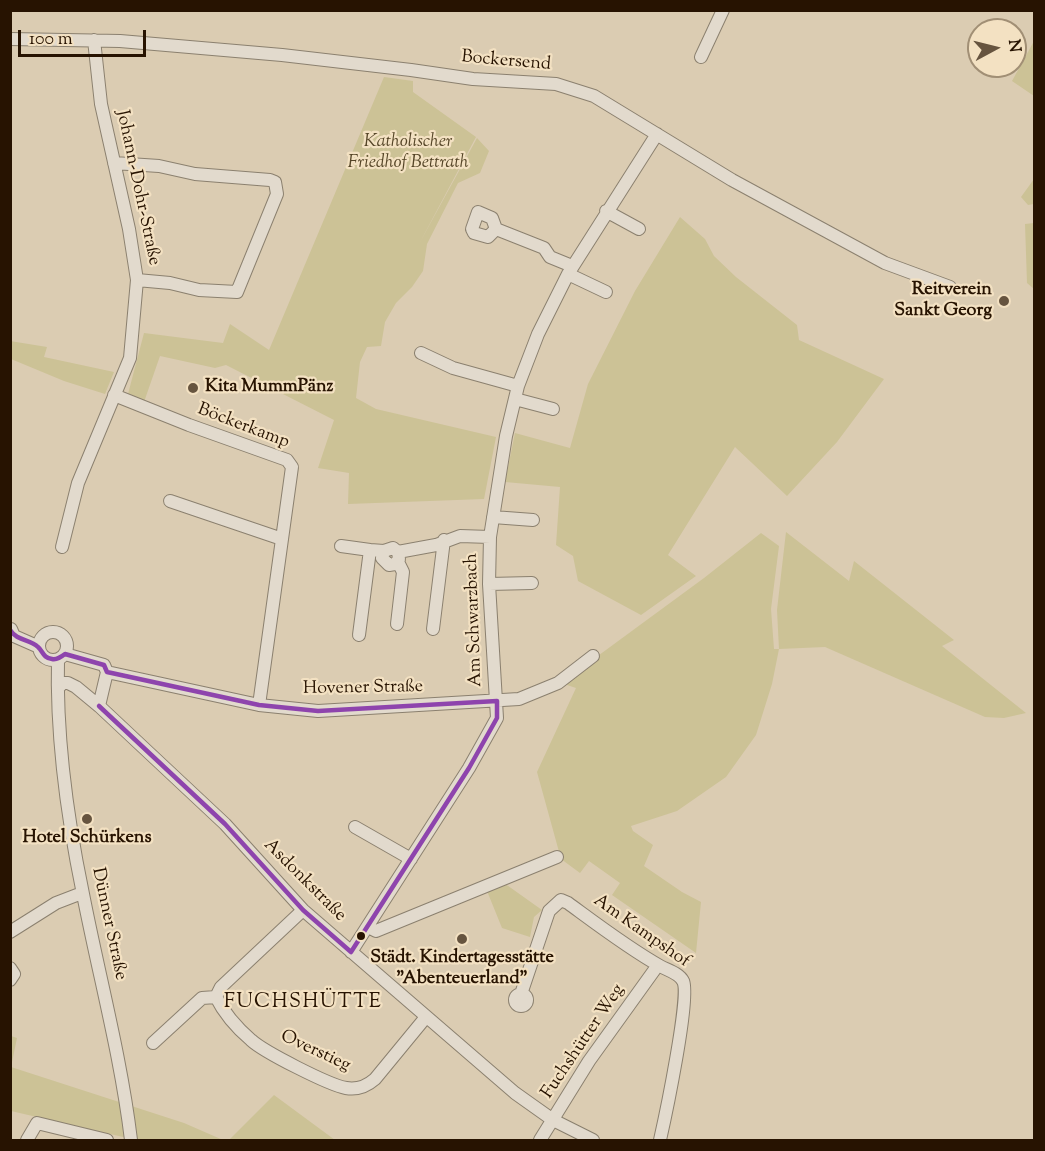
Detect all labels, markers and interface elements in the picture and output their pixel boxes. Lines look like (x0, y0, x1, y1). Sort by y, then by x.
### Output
scale bar (21, 18, 148, 56)
north arrow (967, 18, 1027, 78)
text: 100 m (29, 27, 73, 53)
text: N (1001, 38, 1026, 54)
street label: Bockersend (460, 47, 552, 77)
street label: Johann-Dohr-Straße (110, 108, 164, 268)
park label: Katholischer Friedhof Bettrath (347, 132, 469, 174)
place label: Reitverein Sankt Georg (894, 280, 992, 322)
marker: Reitverein Sankt Georg (997, 294, 1011, 308)
place label: Kita MummPänz (205, 377, 333, 399)
marker: Kita MummPänz (186, 381, 200, 395)
street label: Böckerkamp (194, 400, 292, 454)
street label: Am Schwarzbach (462, 553, 488, 687)
street label: Hovener Straße (303, 677, 423, 701)
marker: Hotel Schürkens (80, 812, 94, 826)
place label: Hotel Schürkens (22, 828, 152, 850)
street label: Asdonkstraße (258, 835, 350, 927)
street label: Dünner Straße (86, 866, 130, 982)
street label: Am Kampshof (589, 891, 693, 973)
unlabelled marker (355, 930, 367, 942)
marker: Städt. Kindertagesstätte "Abenteuerland" (455, 932, 469, 946)
place label: Städt. Kindertagesstätte "Abenteuerland" (370, 948, 554, 990)
street label: Fuchshütter Weg (538, 981, 630, 1103)
district label: FUCHSHÜTTE (224, 992, 382, 1016)
street label: Overstieg (277, 1026, 353, 1078)

